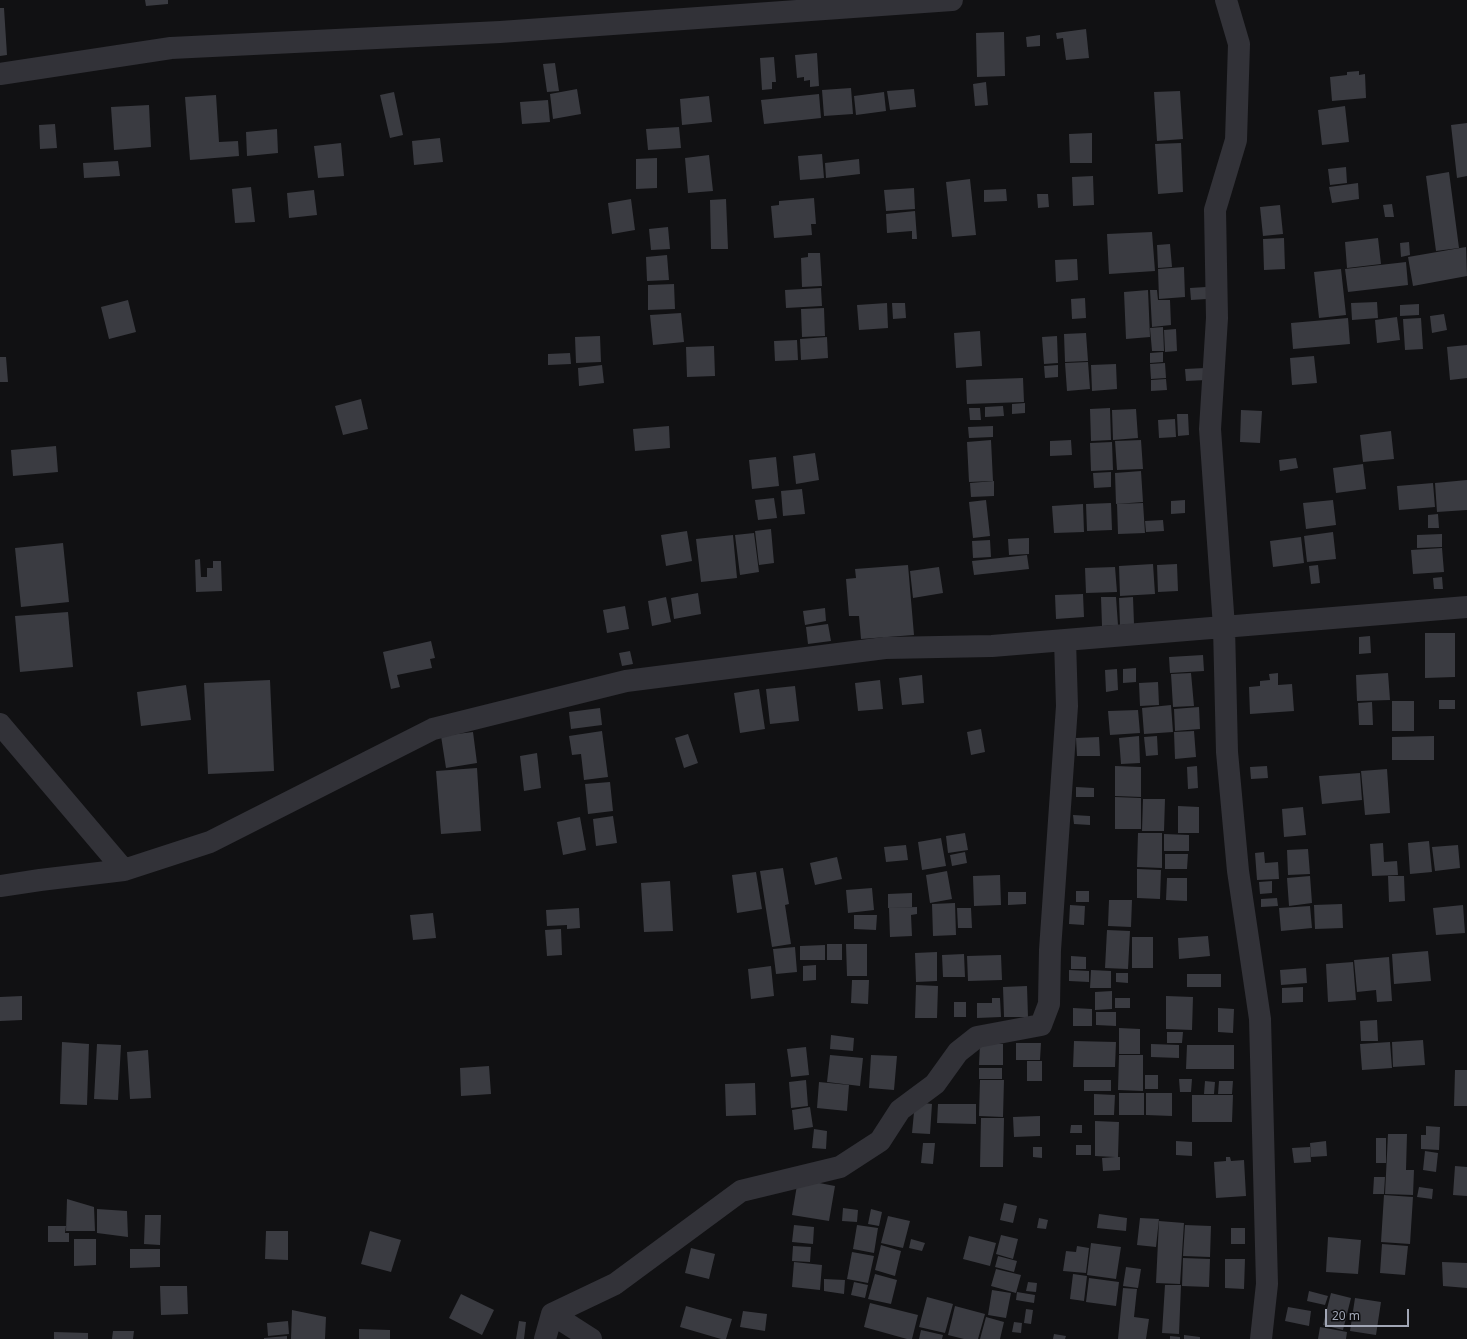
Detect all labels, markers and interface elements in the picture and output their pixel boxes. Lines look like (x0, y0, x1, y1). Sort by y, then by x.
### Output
scale bar (1327, 1301, 1411, 1327)
text: 20 m (1332, 1307, 1360, 1324)

